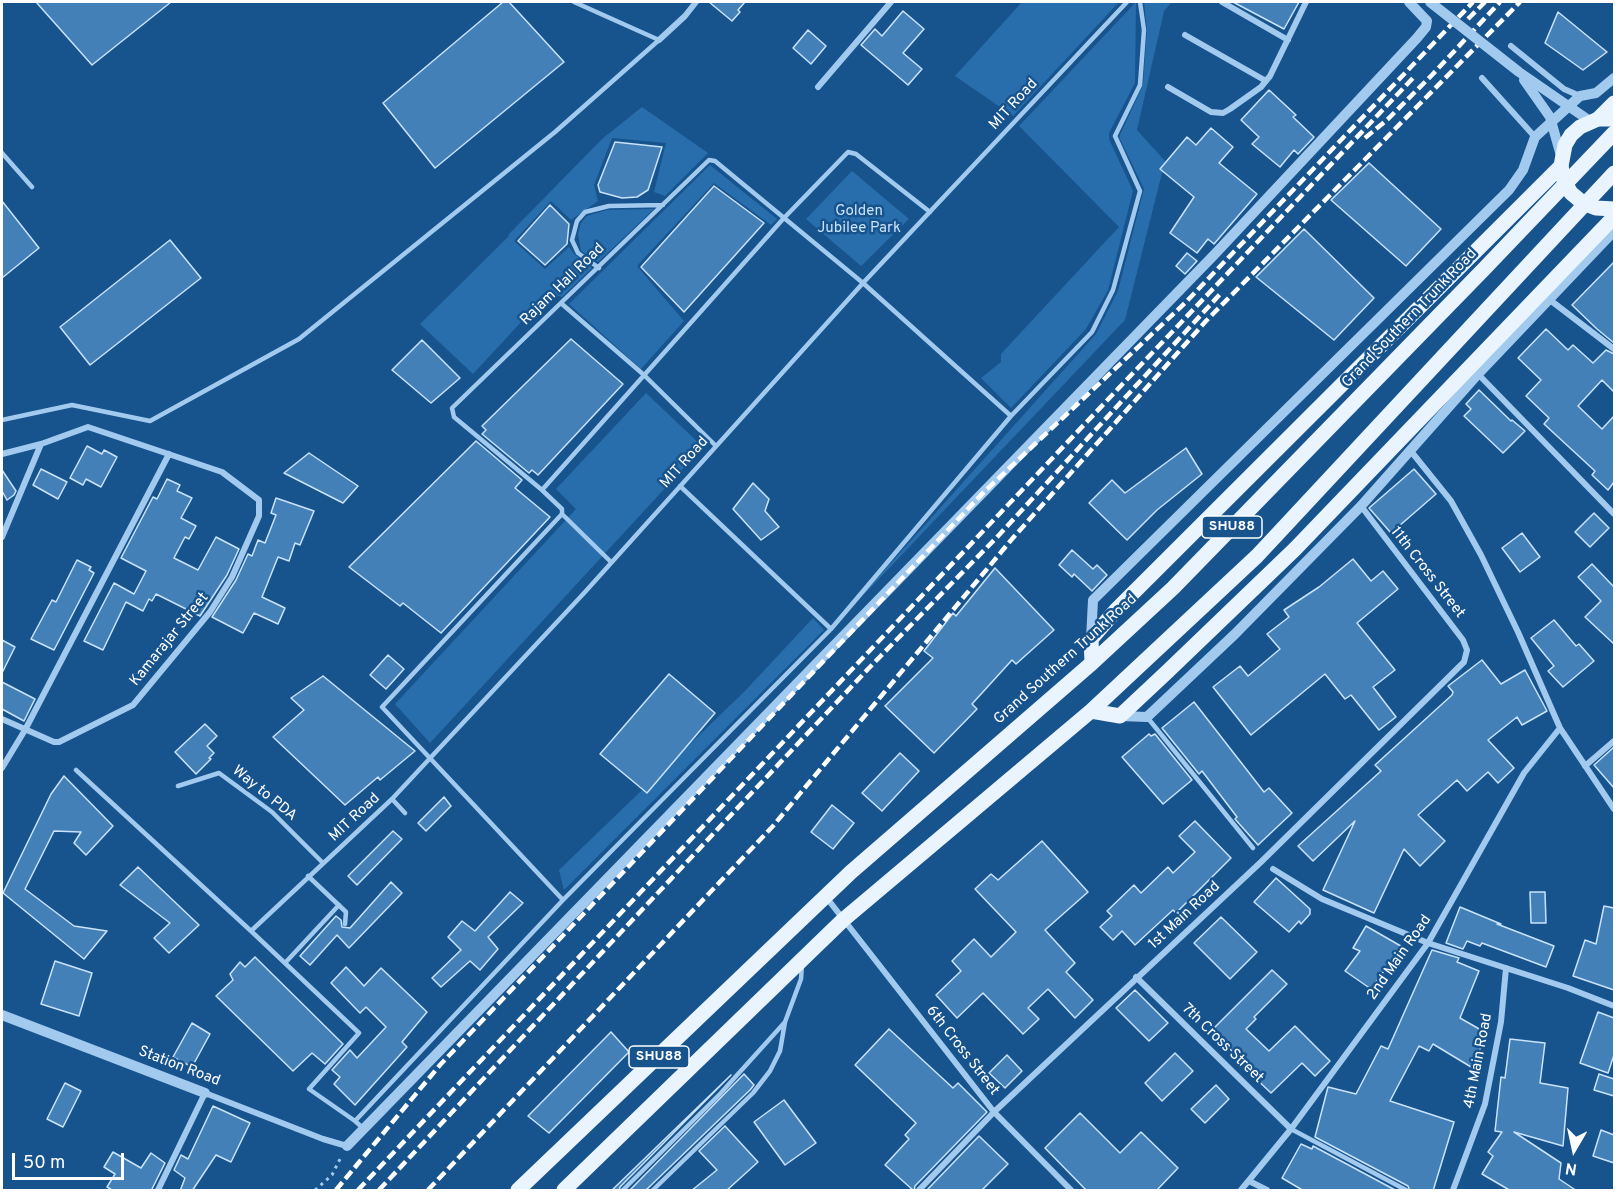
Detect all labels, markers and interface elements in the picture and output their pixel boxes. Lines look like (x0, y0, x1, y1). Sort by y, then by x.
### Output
street label: MIT Road (986, 76, 1042, 134)
park label: Golden Jubilee Park (817, 203, 901, 238)
street label: Rajam Hall Road (517, 240, 609, 330)
street label: Grand Southern Trunk Road (1339, 246, 1481, 392)
street label: MIT Road (657, 434, 713, 492)
road number: SHU88 (1202, 516, 1262, 538)
street label: 11th Cross Street (1386, 524, 1468, 622)
street label: Kamarajar Street (127, 590, 213, 690)
street label: Grand Southern Trunk Road (991, 591, 1141, 729)
street label: Way to PDA (228, 762, 300, 826)
street label: MIT Road (326, 790, 384, 846)
street label: 1st Main Road (1145, 878, 1225, 954)
street label: 2nd Main Road (1364, 912, 1436, 1004)
street label: 7th Cross Street (1177, 1000, 1267, 1088)
street label: 6th Cross Street (921, 1003, 1003, 1099)
street label: 4th Main Road (1461, 1012, 1497, 1110)
street label: Station Road (136, 1043, 222, 1091)
road number: SHU88 (629, 1046, 689, 1068)
north arrow (1544, 1120, 1604, 1180)
scale bar (15, 1141, 128, 1179)
text: 50 m (23, 1152, 65, 1175)
text: N (1564, 1157, 1578, 1179)

